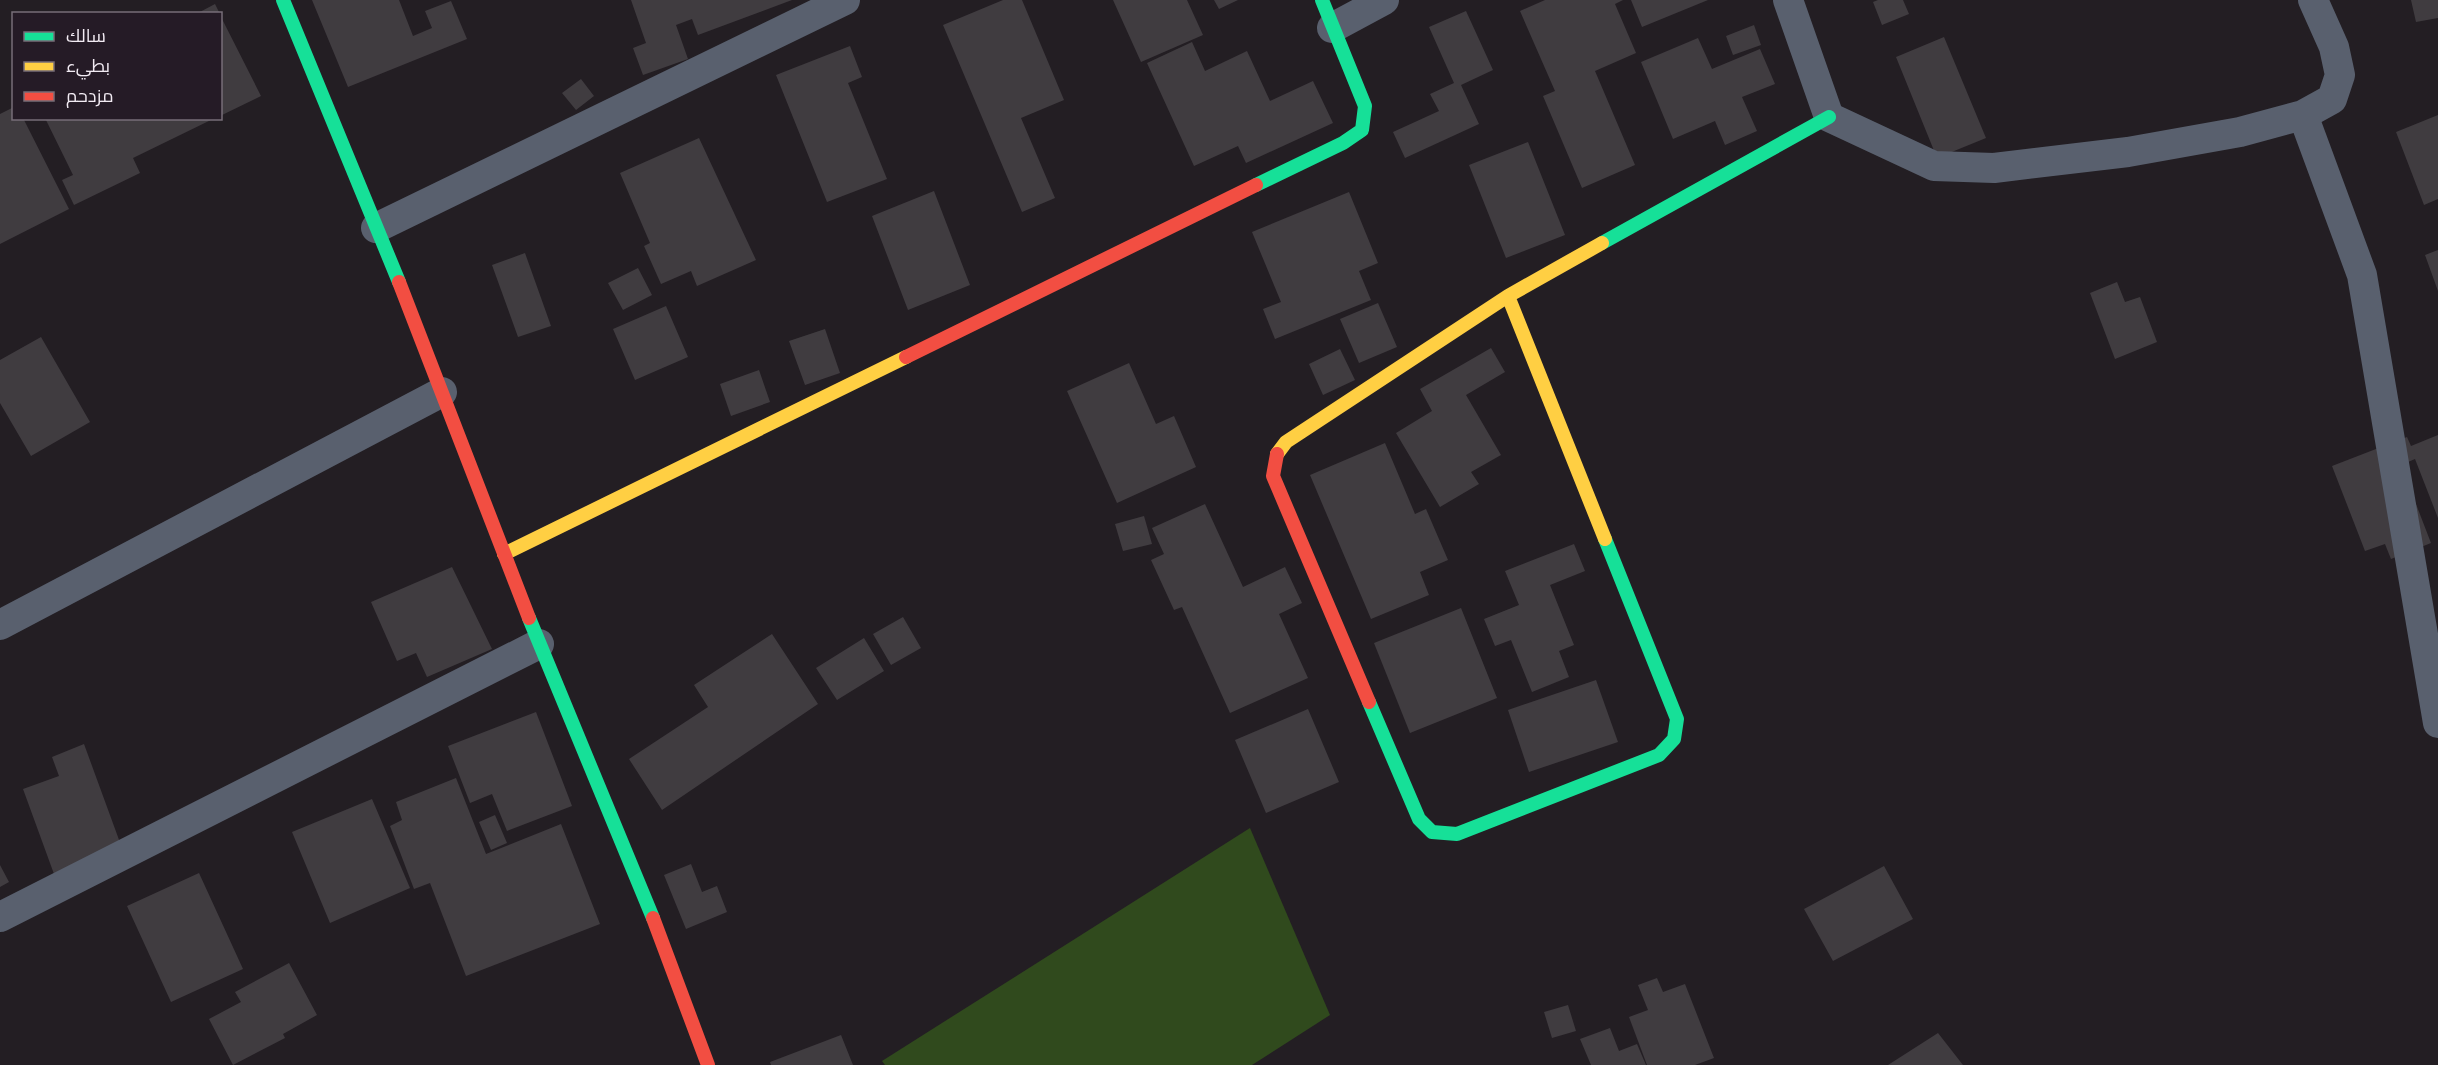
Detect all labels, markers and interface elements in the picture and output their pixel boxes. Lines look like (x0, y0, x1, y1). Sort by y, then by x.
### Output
legend (12, 12, 222, 120)
text: سالك (66, 26, 106, 46)
text: بطيء (66, 56, 110, 80)
text: مزدحم (66, 86, 114, 108)

